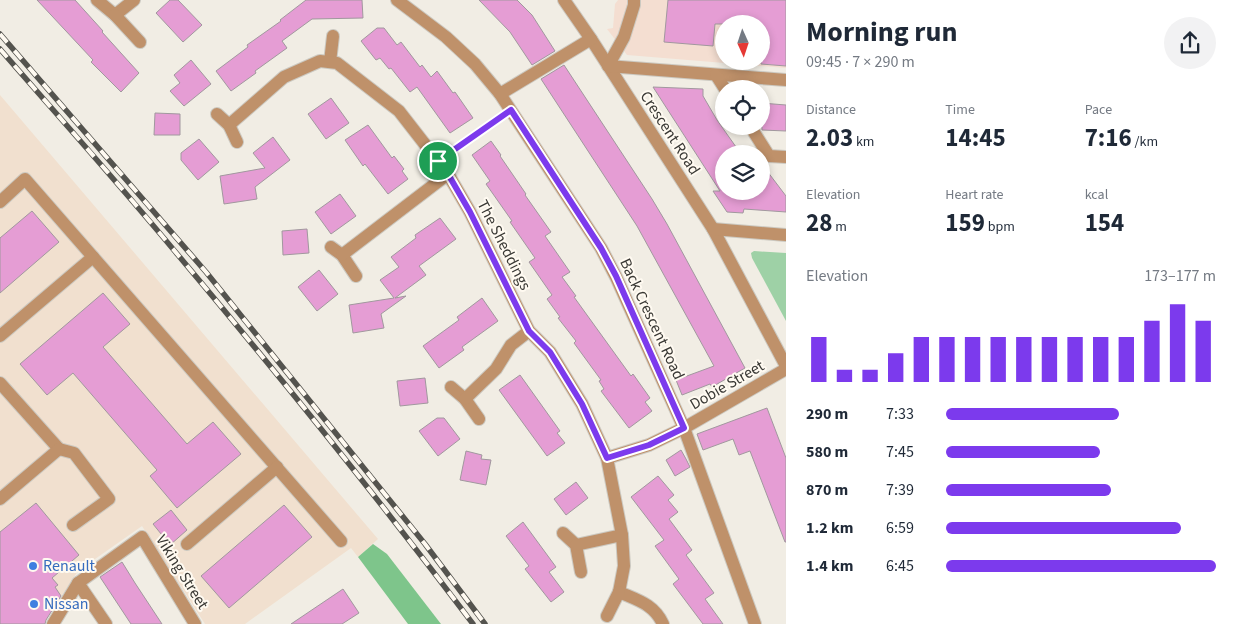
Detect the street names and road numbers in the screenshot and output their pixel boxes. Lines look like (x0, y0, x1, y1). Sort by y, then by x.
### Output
street label: Crescent Road (635, 87, 705, 179)
street label: The Sheddings (472, 196, 536, 294)
street label: Back Crescent Road (614, 255, 690, 383)
street label: Dobie Street (686, 355, 769, 415)
street label: Viking Street (150, 530, 214, 614)

